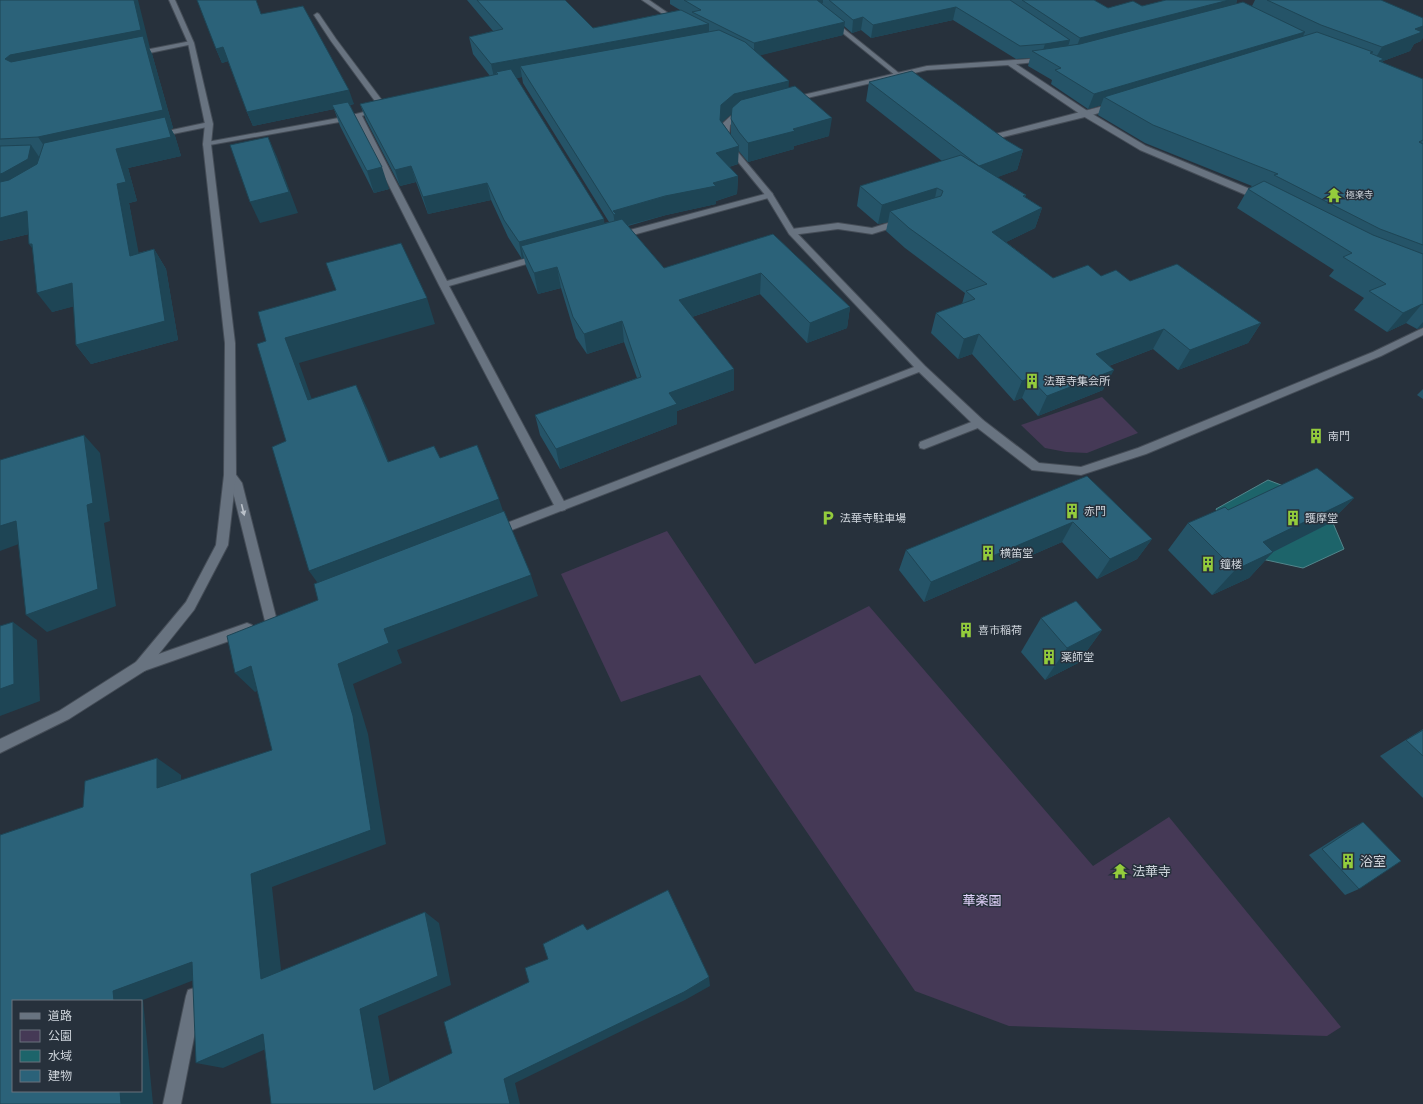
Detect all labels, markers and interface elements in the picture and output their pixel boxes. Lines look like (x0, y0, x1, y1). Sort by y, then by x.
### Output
temple icon: 極楽寺 (1325, 186, 1343, 204)
place label: 極楽寺 (1346, 189, 1373, 200)
building icon: 法華寺集会所 (1023, 372, 1041, 390)
place label: 法華寺集会所 (1044, 374, 1111, 388)
building icon: 南門 (1307, 427, 1325, 445)
place label: 南門 (1328, 429, 1350, 443)
building icon: 赤門 (1063, 502, 1081, 520)
one-way arrow (241, 504, 247, 516)
place label: 赤門 (1084, 504, 1106, 518)
parking icon: 法華寺駐車場 (819, 509, 837, 527)
building icon: 護摩堂 (1284, 509, 1302, 527)
place label: 法華寺駐車場 (840, 511, 906, 525)
place label: 護摩堂 (1305, 511, 1338, 525)
building icon: 横笛堂 (979, 544, 997, 562)
place label: 横笛堂 (1000, 546, 1033, 560)
building icon: 鐘楼 (1199, 555, 1217, 573)
place label: 鐘楼 (1220, 557, 1242, 571)
building icon: 喜市稲荷 (957, 621, 975, 639)
place label: 喜市稲荷 (978, 623, 1022, 637)
building icon: 薬師堂 (1040, 648, 1058, 666)
place label: 薬師堂 (1061, 650, 1094, 664)
building icon: 浴室 (1339, 852, 1357, 870)
place label: 浴室 (1360, 853, 1386, 869)
temple icon: 法華寺 (1111, 862, 1129, 880)
place label: 法華寺 (1132, 863, 1171, 879)
park label: 華楽園 (962, 892, 1002, 908)
legend (12, 1000, 142, 1092)
text: 道路 (48, 1008, 72, 1023)
text: 公園 (48, 1028, 72, 1043)
text: 水域 (48, 1048, 72, 1063)
text: 建物 (48, 1068, 72, 1083)

